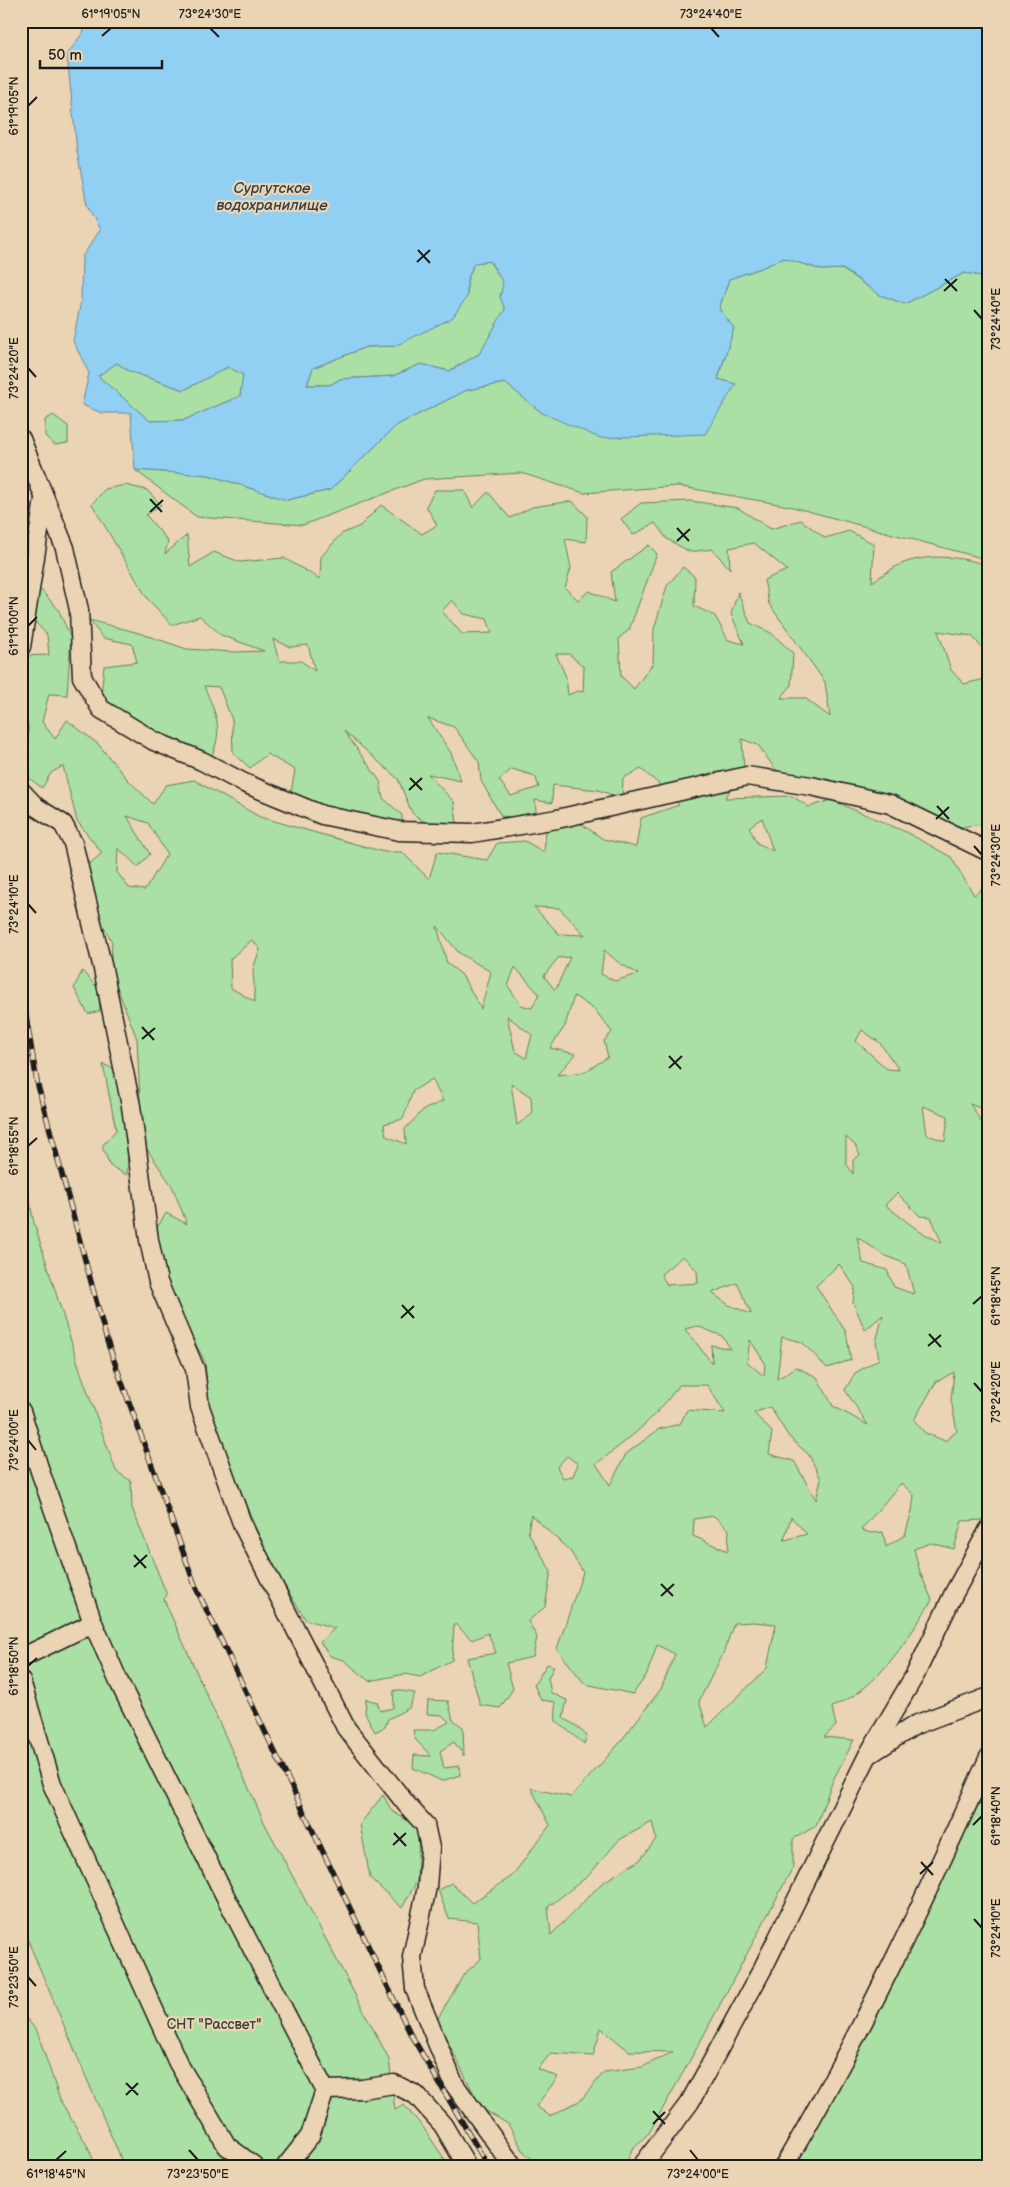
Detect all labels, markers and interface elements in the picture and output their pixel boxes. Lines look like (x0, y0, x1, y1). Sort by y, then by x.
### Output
text: 61°19'05"N (81, 7, 141, 22)
text: 73°24'30"E (179, 7, 241, 22)
text: 73°24'40"E (680, 7, 742, 22)
scale bar (40, 38, 162, 70)
text: 50 m (48, 46, 82, 65)
text: 61°19'05"N (7, 76, 22, 136)
water label: Сургутское водохранилище (216, 179, 328, 215)
text: 73°24'40"E (989, 288, 1004, 350)
text: 73°24'20"E (7, 337, 22, 399)
text: 61°19'00"N (7, 596, 22, 656)
text: 73°24'30"E (989, 824, 1004, 886)
text: 73°24'10"E (7, 874, 22, 934)
text: 61°18'55"N (7, 1116, 22, 1176)
text: 61°18'45"N (989, 1266, 1004, 1326)
text: 73°24'20"E (989, 1361, 1004, 1423)
text: 73°24'00"E (7, 1409, 22, 1471)
text: 61°18'50"N (7, 1636, 22, 1696)
text: 61°18'40"N (989, 1786, 1004, 1846)
text: 73°24'10"E (989, 1898, 1004, 1958)
text: 73°23'50"E (7, 1946, 22, 2008)
park label: СНТ "Рассвет" (167, 2016, 261, 2033)
text: 61°18'45"N (26, 2167, 86, 2182)
text: 73°23'50"E (167, 2167, 229, 2182)
text: 73°24'00"E (667, 2167, 729, 2182)

